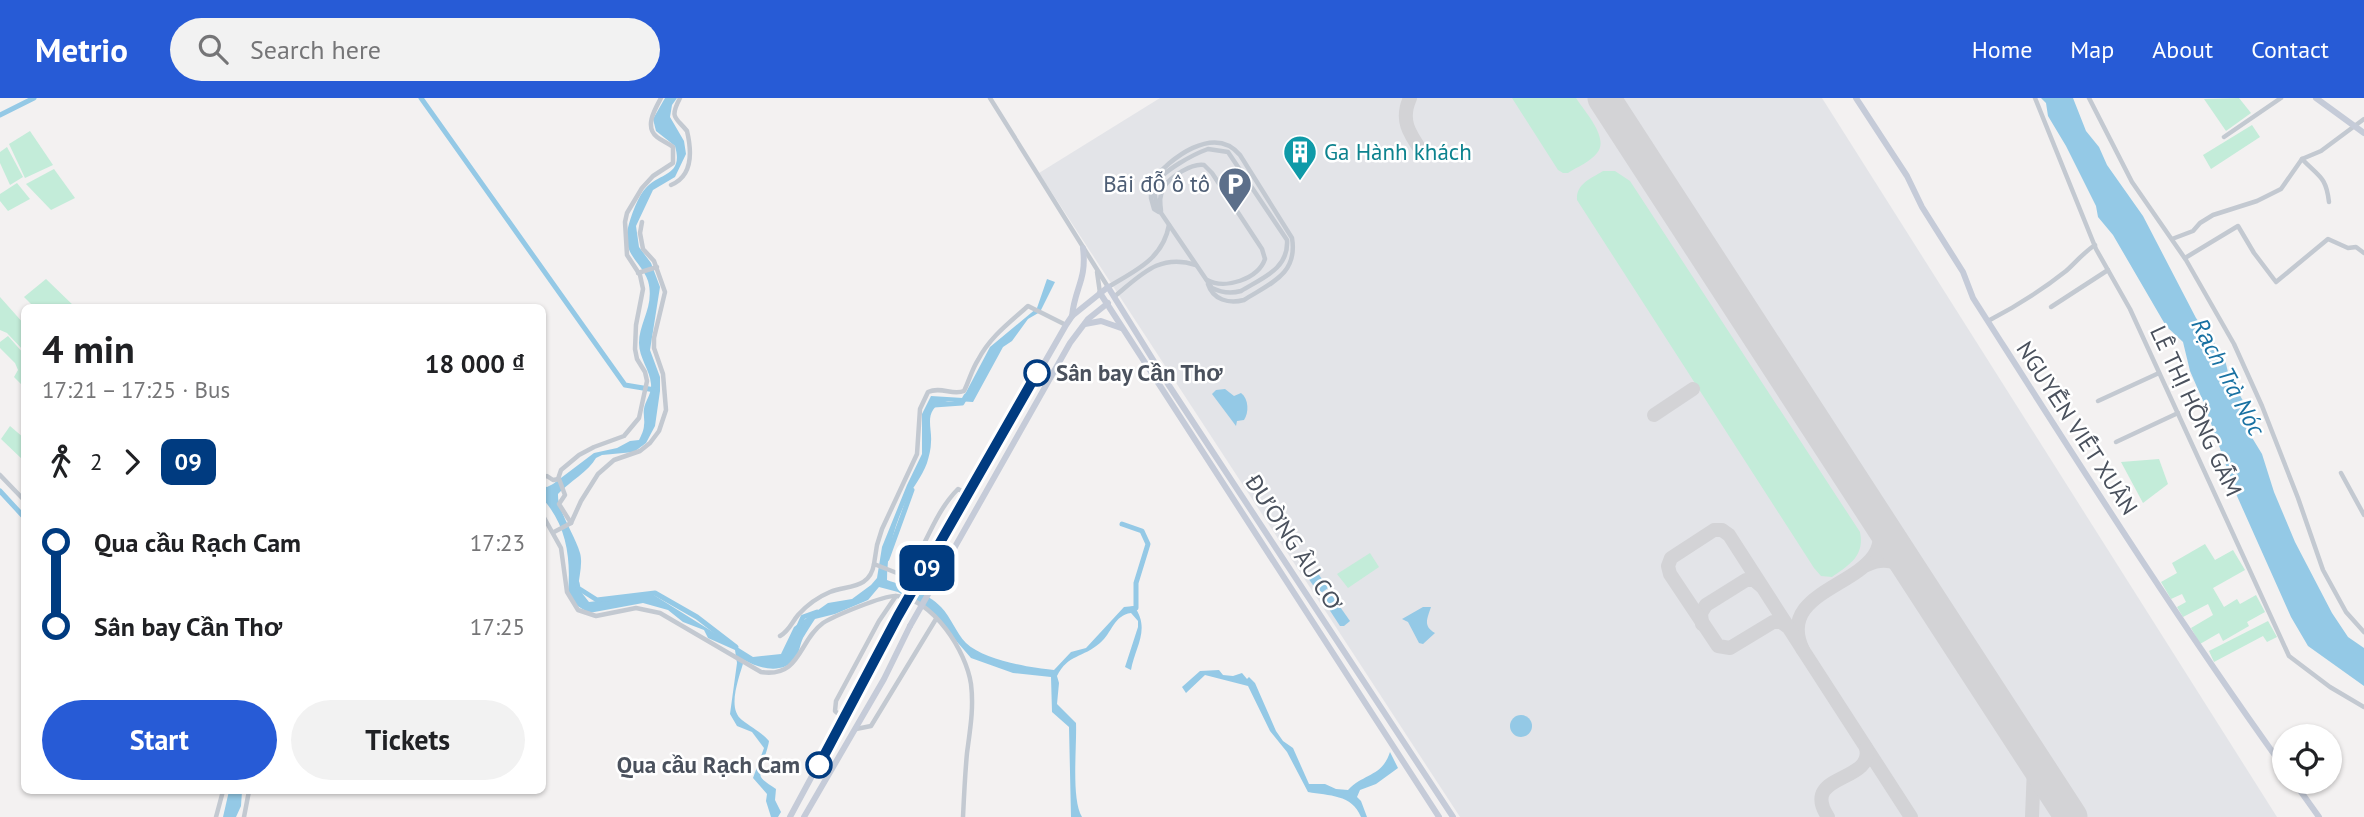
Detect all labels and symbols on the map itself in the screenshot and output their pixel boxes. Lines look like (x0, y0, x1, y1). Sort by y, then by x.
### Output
building icon: Ga Hành khách (1281, 133, 1319, 182)
place label: Ga Hành khách (1324, 137, 1472, 166)
parking icon: Bãi đỗ ô tô (1216, 165, 1254, 214)
place label: Bãi đỗ ô tô (1103, 169, 1210, 198)
water label: Rạch Trà Nóc (2185, 313, 2273, 442)
street label: LÊ THỊ HỒNG GẤM (2144, 321, 2249, 501)
street label: NGUYỄN VIẾT XUÂN (2010, 335, 2144, 520)
place label: Sân bay Cần Thơ (1056, 358, 1223, 387)
marker: Sân bay Cần Thơ (1024, 360, 1050, 386)
street label: ĐƯỜNG ÂU CƠ (1239, 468, 1349, 617)
line badge: 09 (895, 545, 958, 591)
place label: Qua cầu Rạch Cam (617, 750, 800, 779)
marker: Qua cầu Rạch Cam (806, 752, 832, 778)

